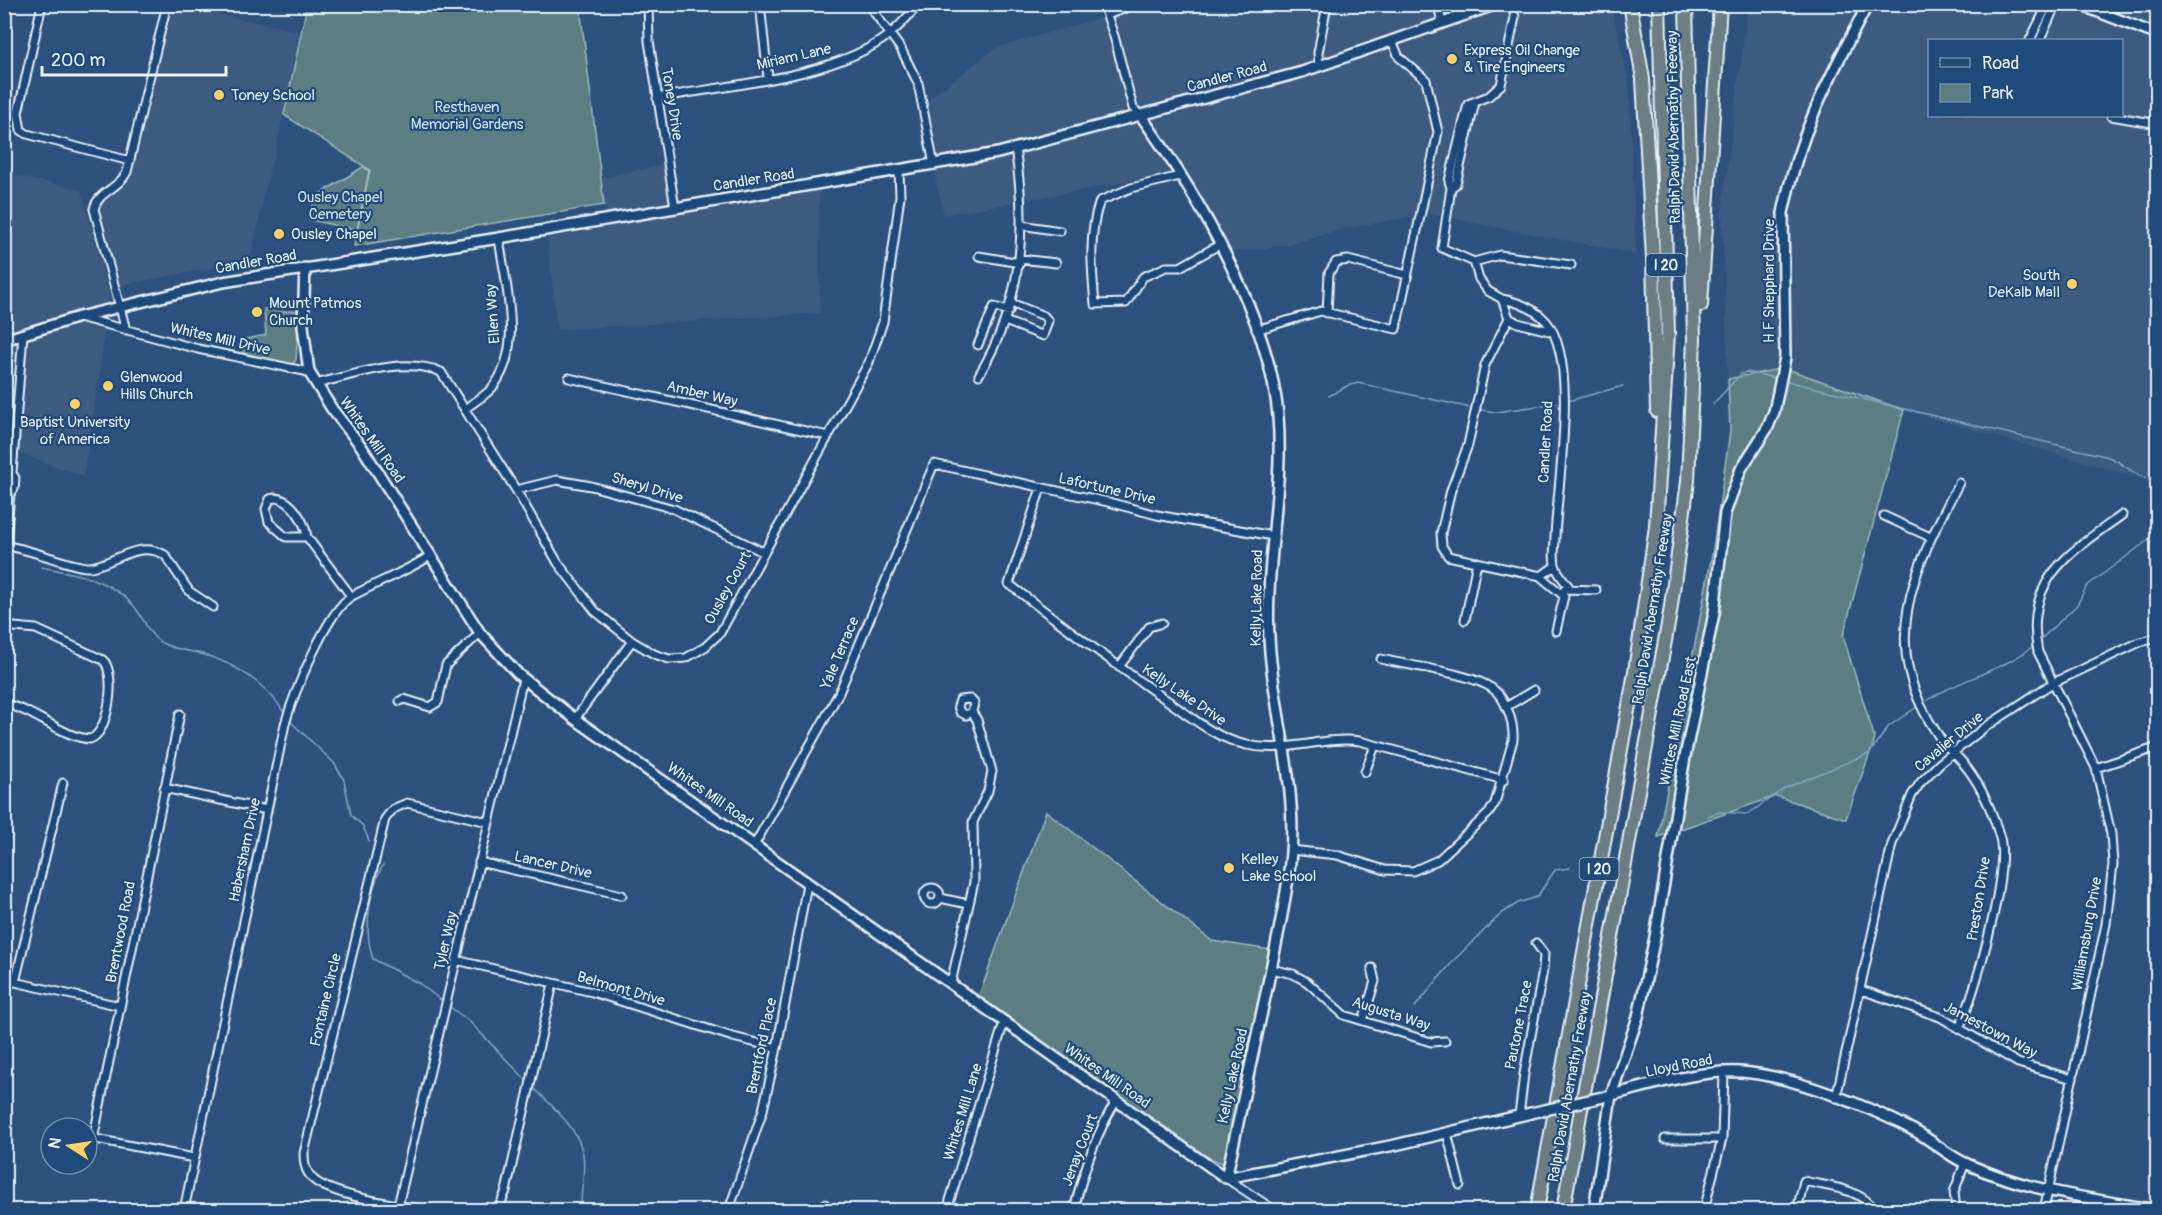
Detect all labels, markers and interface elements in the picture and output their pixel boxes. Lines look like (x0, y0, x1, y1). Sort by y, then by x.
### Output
street label: Ralph David Abernathy Freeway (1663, 30, 1685, 224)
scale bar (42, 39, 226, 77)
street label: Miriam Lane (755, 39, 834, 75)
legend (1928, 39, 2123, 117)
place label: Express Oil Change & Tire Engineers (1464, 41, 1581, 77)
text: 200 m (51, 49, 106, 72)
marker: Express Oil Change & Tire Engineers (1445, 52, 1459, 66)
text: Road (1982, 52, 2019, 75)
street label: Candler Road (1185, 57, 1269, 97)
street label: Toney Drive (657, 66, 687, 142)
text: Park (1982, 82, 2014, 105)
place label: Toney School (231, 86, 315, 105)
marker: Toney School (212, 88, 226, 102)
park label: Resthaven Memorial Gardens (411, 98, 524, 134)
street label: Candler Road (712, 164, 796, 196)
park label: Ousley Chapel Cemetery (297, 188, 383, 224)
street label: H F Shepphard Drive (1760, 218, 1779, 343)
place label: Ousley Chapel (291, 225, 377, 244)
marker: Ousley Chapel (272, 227, 286, 241)
street label: Candler Road (214, 246, 298, 278)
road number: I 20 (1646, 254, 1686, 276)
place label: South DeKalb Mall (1988, 266, 2060, 302)
marker: South DeKalb Mall (2065, 277, 2079, 291)
street label: Ellen Way (481, 283, 505, 345)
place label: Mount Patmos Church (269, 294, 362, 330)
marker: Mount Patmos Church (250, 305, 264, 319)
street label: Whites Mill Drive (168, 318, 272, 360)
place label: Glenwood Hills Church (120, 368, 193, 404)
street label: Amber Way (665, 377, 740, 412)
marker: Glenwood Hills Church (101, 379, 115, 393)
street label: Whites Mill Road (335, 393, 409, 487)
marker: Baptist University of America (68, 397, 82, 411)
street label: Candler Road (1534, 400, 1558, 484)
place label: Baptist University of America (20, 413, 131, 449)
street label: Sheryl Drive (609, 468, 686, 508)
street label: Lafortune Drive (1057, 469, 1158, 510)
street label: Ralph David Abernathy Freeway (1629, 512, 1678, 706)
street label: Ousley Court (700, 547, 756, 628)
street label: Kelly Lake Road (1247, 550, 1267, 646)
street label: Yale Terrace (816, 613, 864, 693)
street label: Whites Mill Road East (1655, 654, 1701, 787)
street label: Kelly Lake Drive (1138, 660, 1230, 731)
street label: Cavalier Drive (1911, 707, 1988, 776)
street label: Whites Mill Road (663, 758, 757, 832)
street label: Habersham Drive (225, 796, 265, 904)
street label: Lancer Drive (512, 847, 594, 883)
place label: Kelley Lake School (1241, 850, 1316, 886)
street label: Preston Drive (1963, 855, 1995, 942)
road number: I 20 (1580, 858, 1618, 880)
marker: Kelley Lake School (1222, 861, 1236, 875)
street label: Williamsburg Drive (2068, 875, 2106, 992)
street label: Brentwood Road (102, 880, 140, 984)
street label: Tyler Way (430, 909, 462, 972)
street label: Fontaine Circle (306, 951, 346, 1048)
street label: Belmont Drive (575, 967, 668, 1011)
street label: Pautone Trace (1501, 978, 1537, 1071)
street label: Ralph David Abernathy Freeway (1544, 990, 1596, 1184)
street label: Augusta Way (1350, 992, 1433, 1036)
street label: Brentford Place (743, 996, 782, 1096)
street label: Jamestown Way (1940, 997, 2041, 1063)
street label: Kelly Lake Road (1214, 1027, 1252, 1125)
street label: Whites Mill Road (1060, 1039, 1154, 1113)
street label: Lloyd Road (1644, 1050, 1714, 1082)
street label: Whites Mill Lane (939, 1060, 987, 1163)
street label: Jenay Court (1058, 1110, 1103, 1189)
north arrow (39, 1116, 99, 1176)
text: N (44, 1136, 66, 1150)

